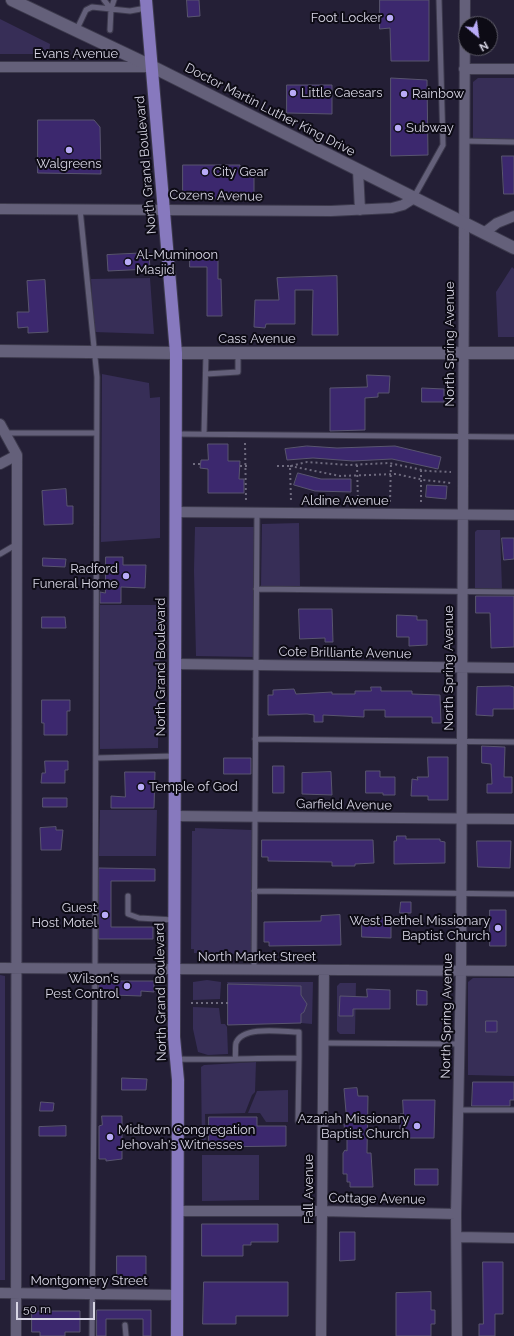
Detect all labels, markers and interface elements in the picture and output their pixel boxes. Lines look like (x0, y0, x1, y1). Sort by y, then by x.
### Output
place label: Foot Locker (311, 10, 382, 26)
marker: Foot Locker (385, 13, 395, 23)
north arrow (458, 16, 498, 56)
text: N (477, 38, 490, 54)
street label: Evans Avenue (34, 46, 118, 62)
street label: Doctor Martin Luther King Drive (182, 60, 358, 160)
place label: Little Caesars (301, 85, 382, 101)
place label: Rainbow (412, 86, 464, 102)
marker: Little Caesars (288, 88, 298, 98)
marker: Rainbow (399, 89, 409, 99)
street label: North Grand Boulevard (132, 95, 160, 235)
place label: Subway (406, 120, 454, 136)
marker: Subway (393, 123, 403, 133)
marker: Walgreens (64, 145, 74, 155)
place label: Walgreens (36, 156, 102, 172)
place label: City Gear (213, 164, 268, 180)
marker: City Gear (200, 167, 210, 177)
street label: Cozens Avenue (169, 187, 263, 205)
place label: Al-Muminoon Masjid (136, 247, 218, 278)
marker: Al-Muminoon Masjid (123, 257, 133, 267)
street label: North Spring Avenue (442, 281, 458, 407)
street label: Cass Avenue (218, 331, 296, 347)
street label: Aldine Avenue (301, 493, 389, 509)
place label: Radford Funeral Home (33, 561, 118, 592)
marker: Radford Funeral Home (121, 571, 131, 581)
street label: North Grand Boulevard (153, 598, 169, 736)
street label: North Spring Avenue (441, 605, 457, 731)
street label: Cote Brilliante Avenue (278, 644, 412, 662)
place label: Temple of God (149, 779, 238, 795)
marker: Temple of God (136, 782, 146, 792)
street label: Garfield Avenue (296, 796, 392, 814)
place label: Guest Host Motel (31, 900, 97, 931)
marker: Guest Host Motel (100, 910, 110, 920)
place label: West Bethel Missionary Baptist Church (349, 913, 490, 944)
street label: North Grand Boulevard (152, 922, 170, 1062)
marker: West Bethel Missionary Baptist Church (493, 923, 503, 933)
street label: North Market Street (198, 949, 316, 965)
street label: North Spring Avenue (438, 953, 456, 1079)
place label: Wilson's Pest Control (45, 971, 119, 1002)
marker: Wilson's Pest Control (122, 981, 132, 991)
place label: Azariah Missionary Baptist Church (298, 1111, 409, 1142)
marker: Azariah Missionary Baptist Church (412, 1121, 422, 1131)
place label: Midtown Congregation Jehovah's Witnesses (118, 1122, 255, 1153)
marker: Midtown Congregation Jehovah's Witnesses (105, 1132, 115, 1142)
street label: Fall Avenue (301, 1154, 317, 1224)
street label: Cottage Avenue (328, 1190, 426, 1208)
street label: Montgomery Street (30, 1273, 148, 1289)
scale bar (18, 1294, 97, 1320)
text: 50 m (23, 1302, 51, 1316)

